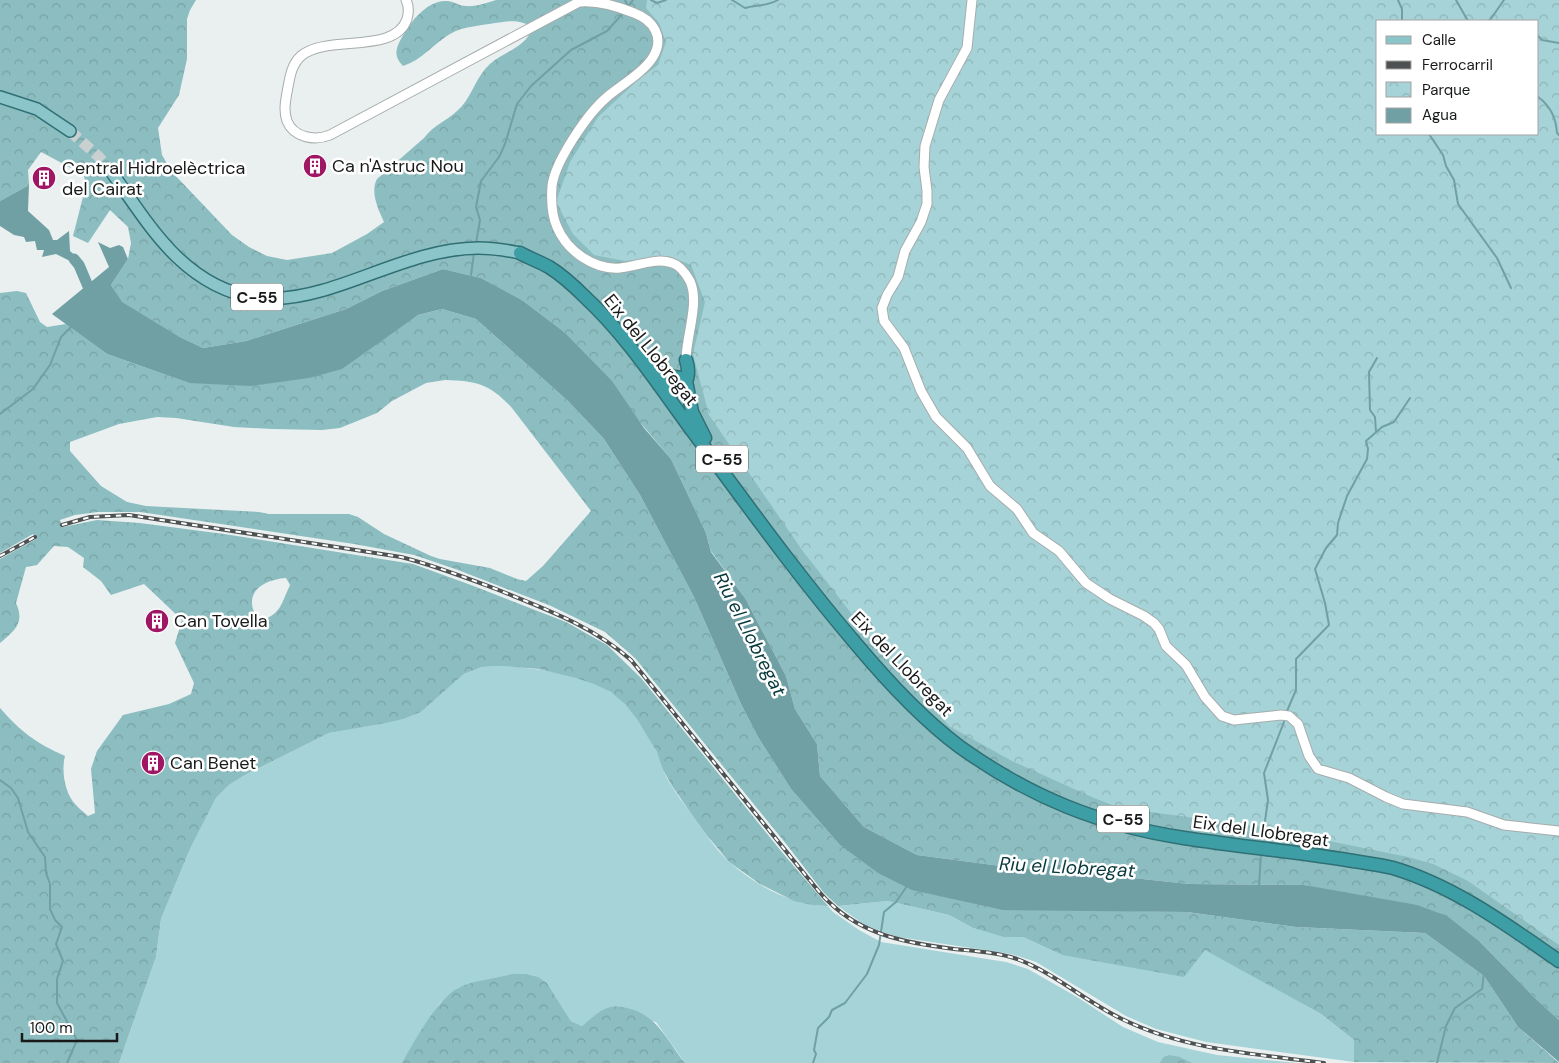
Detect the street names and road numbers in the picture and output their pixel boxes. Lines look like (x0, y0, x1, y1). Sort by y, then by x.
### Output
road number: C-55 (231, 284, 283, 310)
street label: Eix del Llobregat (599, 289, 703, 411)
road number: C-55 (696, 446, 748, 472)
street label: Eix del Llobregat (846, 606, 958, 722)
road number: C-55 (1097, 806, 1149, 832)
street label: Eix del Llobregat (1191, 810, 1331, 852)

